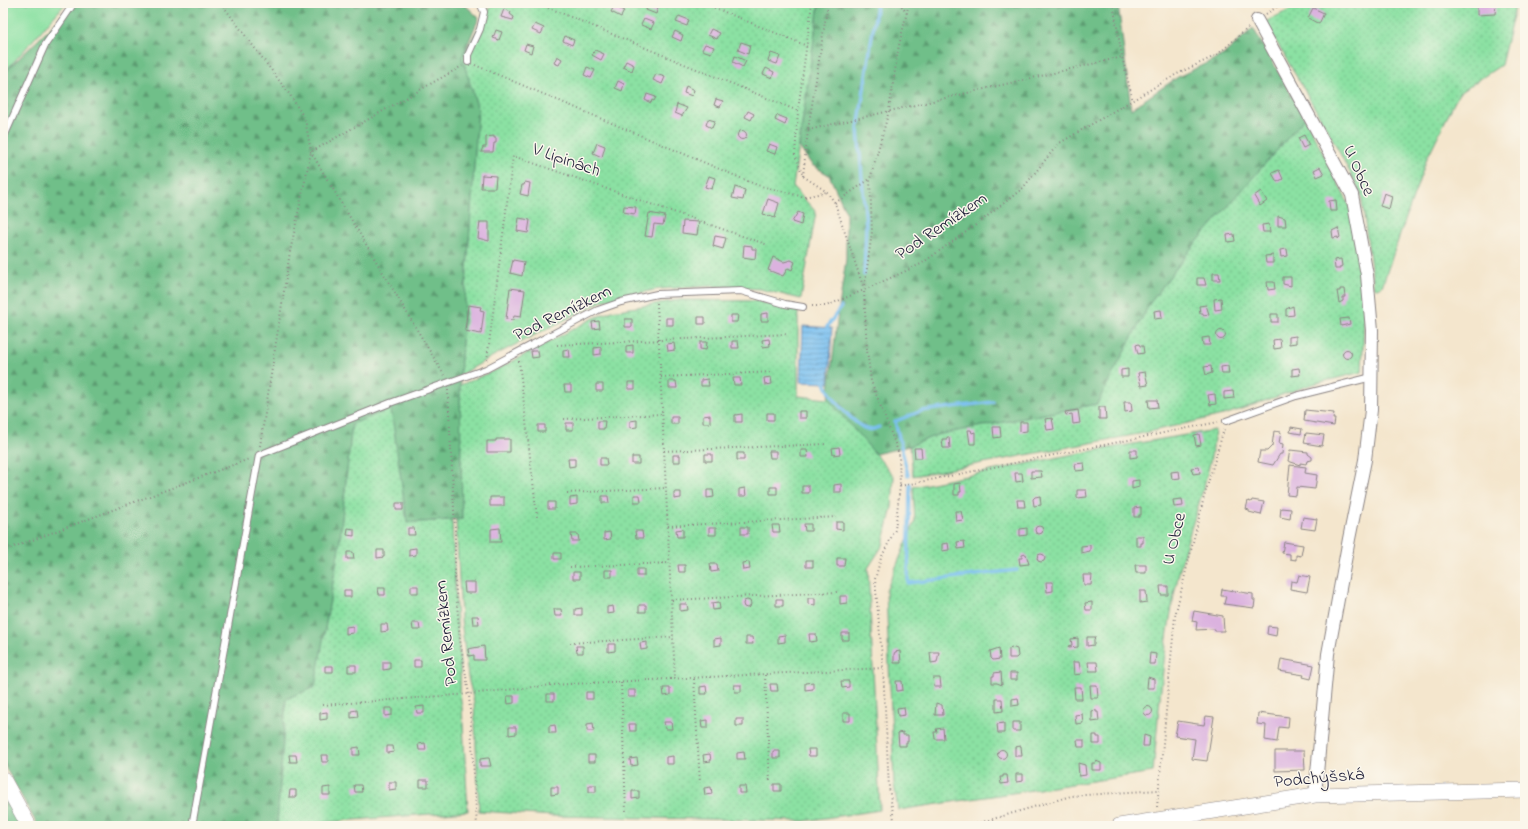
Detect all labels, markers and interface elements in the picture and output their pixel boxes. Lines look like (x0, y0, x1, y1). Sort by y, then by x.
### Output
street label: V Lipinách (528, 137, 604, 185)
street label: U Obce (1335, 141, 1381, 201)
street label: Pod Remízkem (891, 187, 993, 267)
street label: Pod Remízkem (510, 279, 616, 349)
street label: U Obce (1156, 509, 1194, 568)
street label: Pod Remízkem (429, 579, 465, 687)
street label: Podchýšská (1273, 762, 1365, 796)

